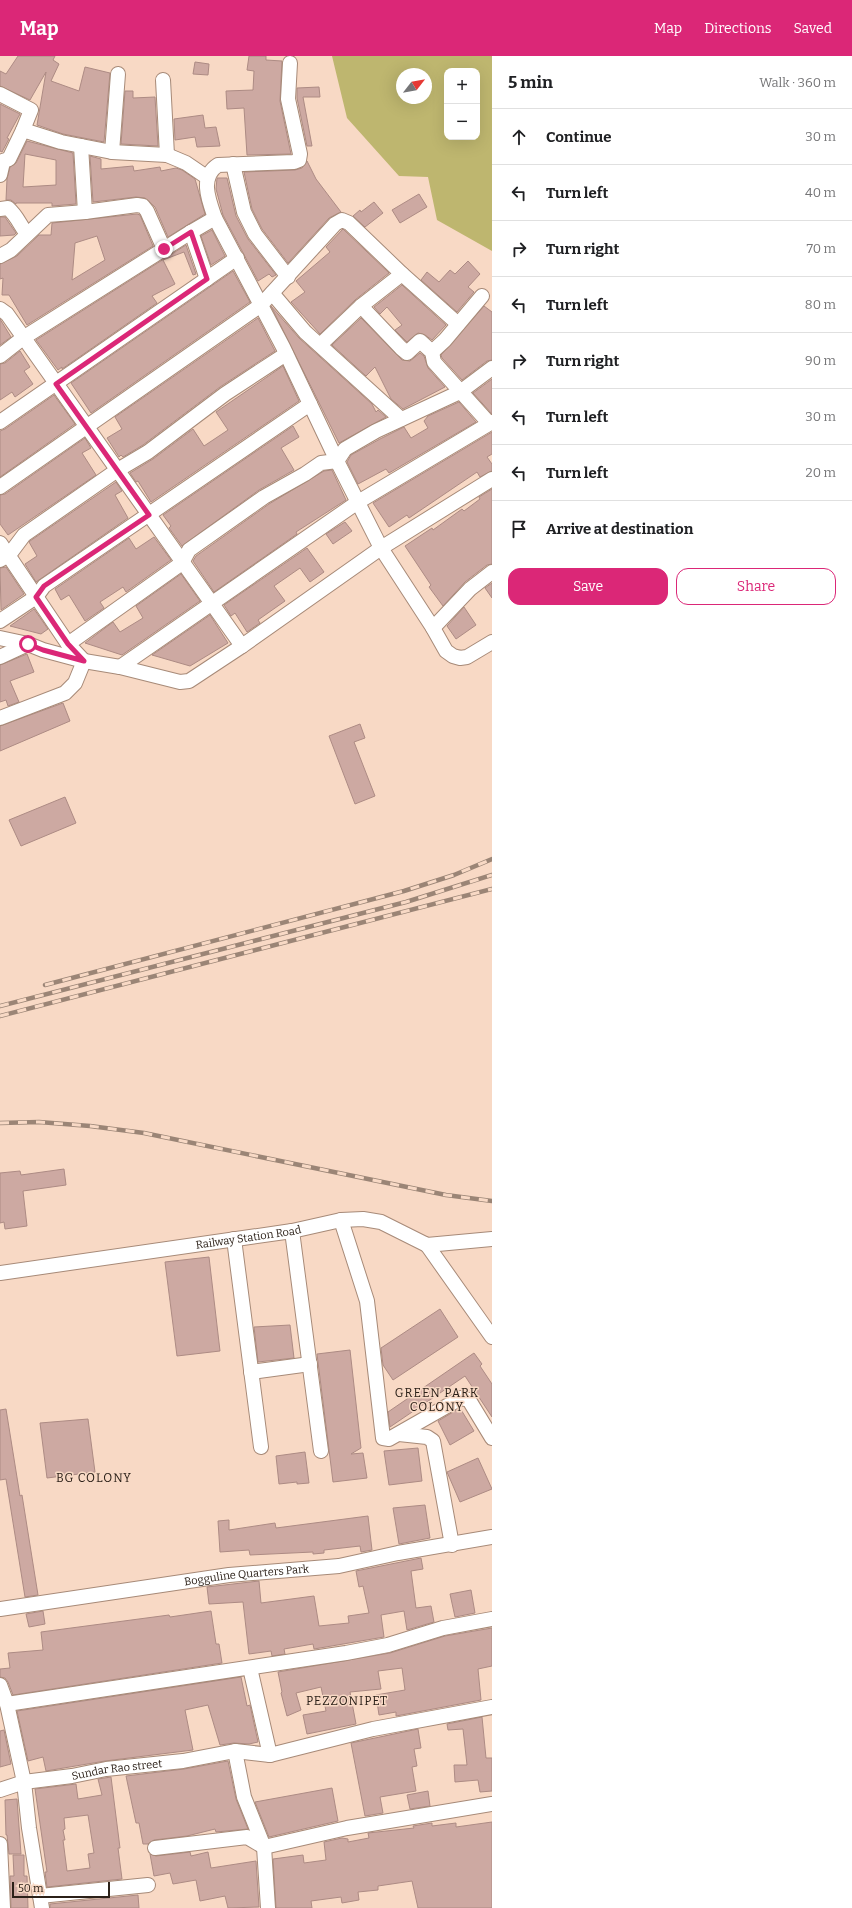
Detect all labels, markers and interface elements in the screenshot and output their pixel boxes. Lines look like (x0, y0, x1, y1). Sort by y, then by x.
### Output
text: Map (20, 17, 59, 40)
text: Map (654, 20, 682, 37)
text: Directions (704, 20, 772, 37)
text: Saved (794, 20, 832, 37)
north arrow (396, 68, 432, 104)
map controls (444, 68, 480, 140)
button: + (444, 68, 480, 104)
text: 5 min (508, 72, 553, 93)
text: Walk · 360 m (759, 75, 836, 90)
button: − (444, 104, 480, 140)
icon: ahead (508, 126, 530, 148)
text: Continue (546, 128, 612, 146)
text: 30 m (805, 129, 836, 144)
icon: left (508, 182, 530, 204)
text: Turn left (546, 184, 608, 202)
text: 40 m (805, 185, 836, 200)
icon: right (508, 238, 530, 260)
route end (155, 240, 173, 258)
text: Turn right (546, 240, 619, 258)
text: 70 m (806, 241, 836, 256)
icon: left (508, 294, 530, 316)
text: Turn left (546, 296, 608, 314)
text: 80 m (805, 297, 836, 312)
icon: right (508, 350, 530, 372)
text: Turn right (546, 352, 619, 370)
text: 90 m (805, 353, 836, 368)
icon: left (508, 406, 530, 428)
text: Turn left (546, 408, 608, 426)
text: 30 m (805, 409, 836, 424)
icon: left (508, 462, 530, 484)
text: Turn left (546, 464, 608, 482)
text: 20 m (806, 465, 836, 480)
icon: arrive (508, 518, 530, 540)
text: Arrive at destination (546, 520, 693, 538)
button: Save (508, 568, 668, 605)
button: Share (676, 568, 836, 605)
route start (19, 635, 37, 653)
street label: Railway Station Road (195, 1223, 303, 1251)
district label: GREEN PARK COLONY (395, 1386, 479, 1414)
district label: BG COLONY (56, 1471, 132, 1485)
street label: Bogguline Quarters Park (183, 1562, 310, 1588)
district label: PEZZONIPET (306, 1694, 388, 1708)
street label: Sundar Rao street (70, 1757, 163, 1782)
scale bar (12, 1880, 110, 1899)
text: 50 m (18, 1882, 44, 1895)

